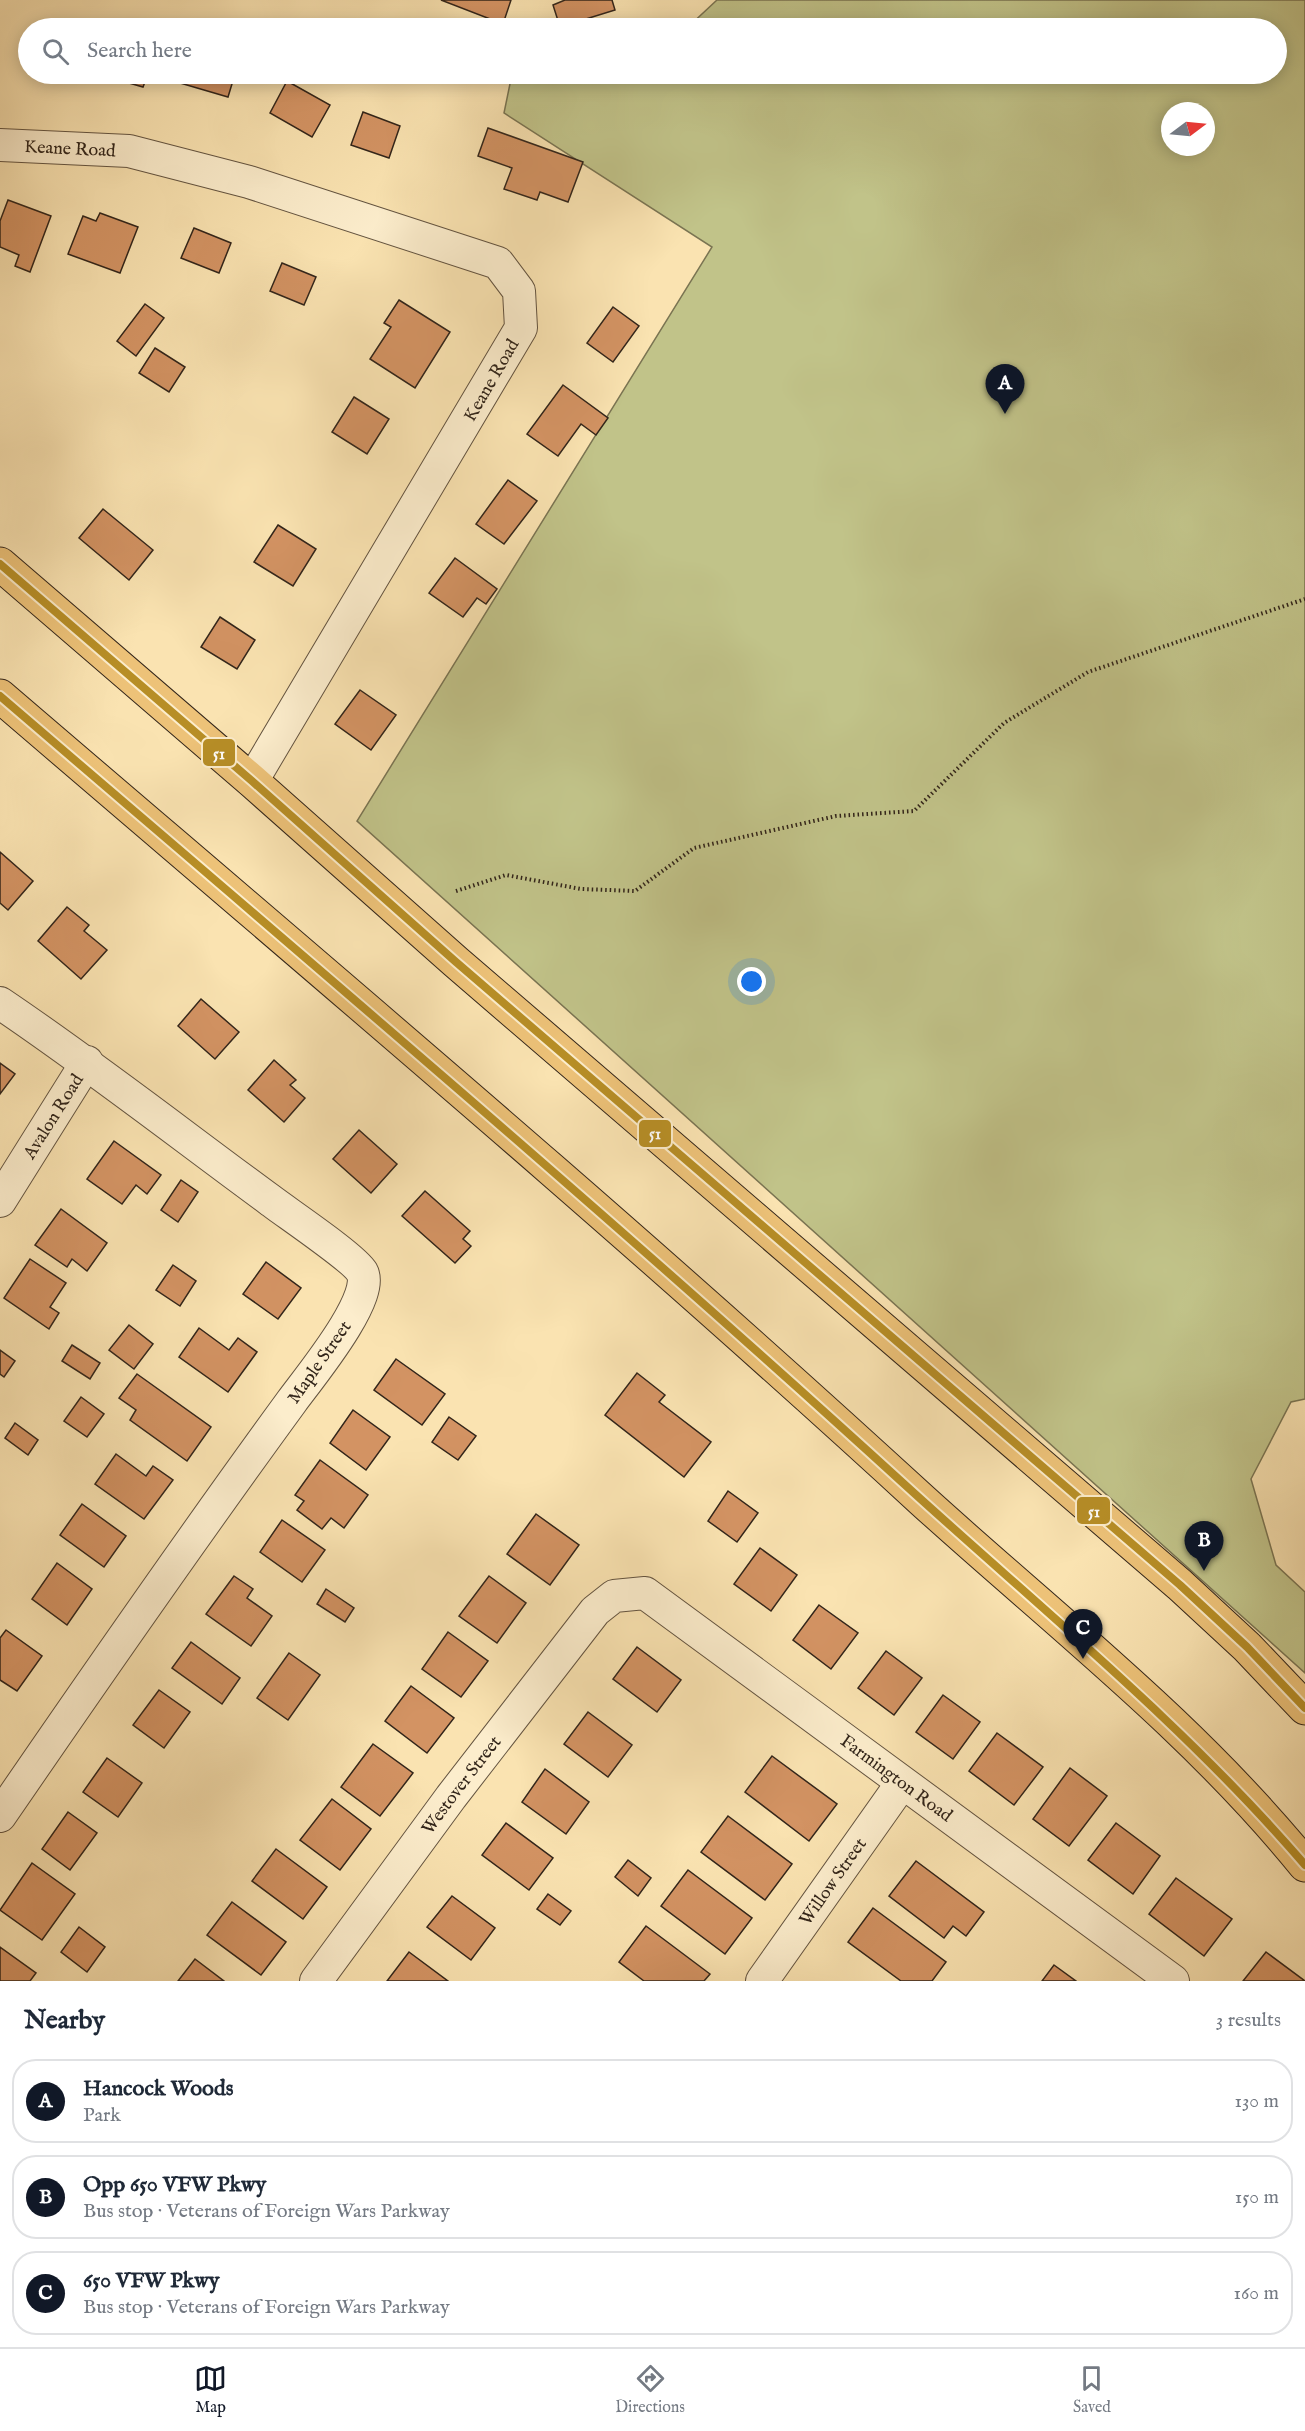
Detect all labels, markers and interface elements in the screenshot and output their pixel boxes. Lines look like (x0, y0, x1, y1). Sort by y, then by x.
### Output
search box (18, 18, 1287, 84)
icon: search (39, 35, 72, 68)
text: Search here (87, 37, 192, 65)
north arrow (1161, 102, 1215, 156)
street label: Keane Road (24, 136, 117, 163)
street label: Keane Road (459, 335, 525, 426)
pin: A (986, 364, 1024, 414)
line badge: 51 (202, 738, 236, 767)
text: 51 (213, 745, 225, 765)
your location (737, 967, 766, 996)
street label: Avalon Road (19, 1070, 90, 1165)
line badge: 51 (638, 1119, 672, 1148)
text: 51 (649, 1125, 661, 1145)
street label: Maple Street (283, 1317, 357, 1409)
line badge: 51 (1076, 1496, 1111, 1525)
text: 51 (1088, 1503, 1100, 1523)
pin: B (1184, 1522, 1224, 1571)
pin: C (1064, 1610, 1102, 1659)
street label: Farmington Road (835, 1730, 957, 1828)
street label: Westover Street (417, 1732, 507, 1840)
street label: Willow Street (795, 1834, 872, 1930)
text: Nearby (24, 2004, 105, 2037)
text: 3 results (1216, 2008, 1281, 2033)
text: Hancock Woods (83, 2075, 233, 2103)
text: A (39, 2089, 52, 2114)
text: 130 m (1234, 2089, 1279, 2114)
text: Park (83, 2103, 121, 2128)
text: Opp 650 VFW Pkwy (83, 2171, 266, 2199)
text: B (39, 2185, 52, 2210)
text: 150 m (1235, 2185, 1279, 2210)
text: Bus stop · Veterans of Foreign Wars Parkway (83, 2199, 450, 2224)
text: 650 VFW Pkwy (83, 2267, 220, 2295)
text: C (38, 2281, 53, 2306)
text: 160 m (1233, 2281, 1279, 2306)
text: Bus stop · Veterans of Foreign Wars Parkway (83, 2295, 450, 2320)
tab: Map (194, 2362, 227, 2418)
tab: Directions (615, 2362, 685, 2418)
tab: Saved (1073, 2362, 1111, 2418)

